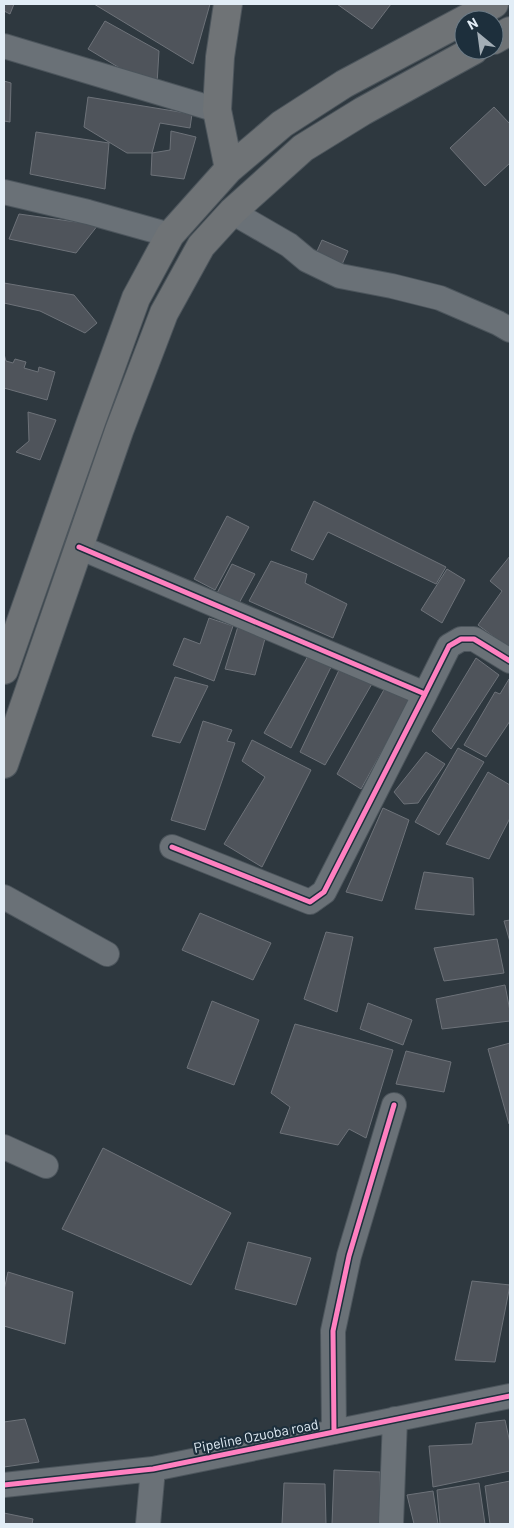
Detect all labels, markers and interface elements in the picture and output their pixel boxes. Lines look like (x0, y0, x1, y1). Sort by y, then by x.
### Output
north arrow (454, 10, 504, 60)
text: N (464, 14, 481, 33)
street label: Pipeline Ozuoba road (192, 1415, 320, 1456)

